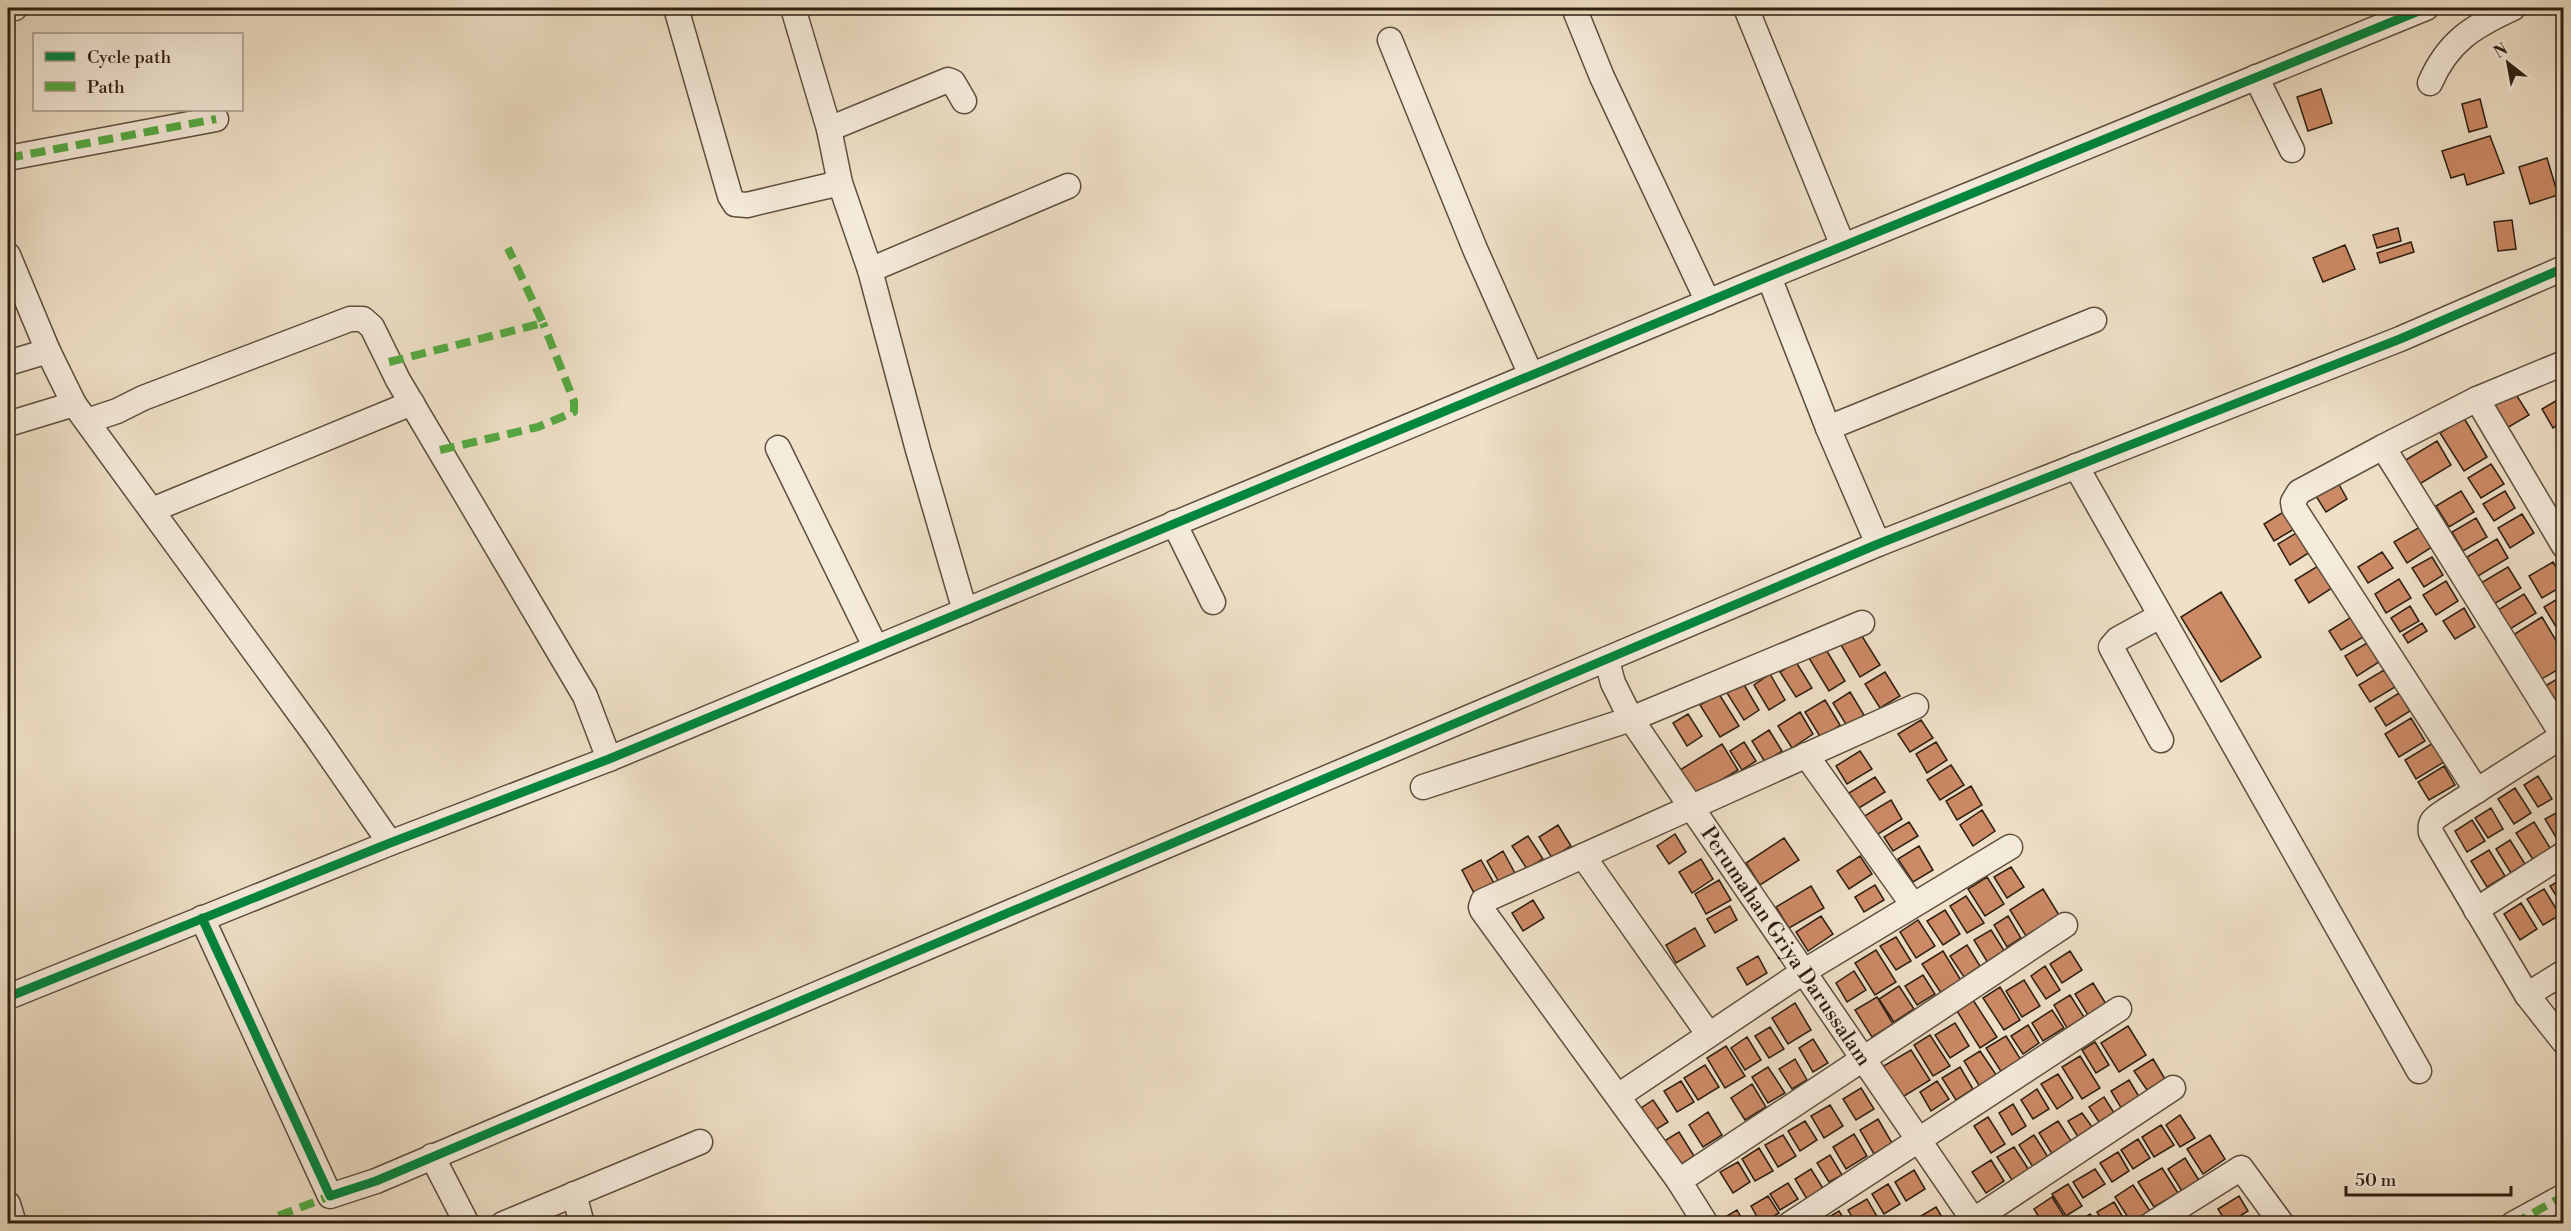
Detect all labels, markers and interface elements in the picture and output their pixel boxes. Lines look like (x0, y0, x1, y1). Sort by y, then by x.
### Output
legend (33, 33, 243, 111)
north arrow (2478, 33, 2538, 93)
text: N (2490, 39, 2512, 63)
text: Cycle path (87, 46, 171, 69)
text: Path (87, 76, 125, 99)
street label: Perumahan Griya Darussalam (1694, 822, 1876, 1071)
scale bar (2346, 1159, 2511, 1197)
text: 50 m (2355, 1169, 2397, 1192)

